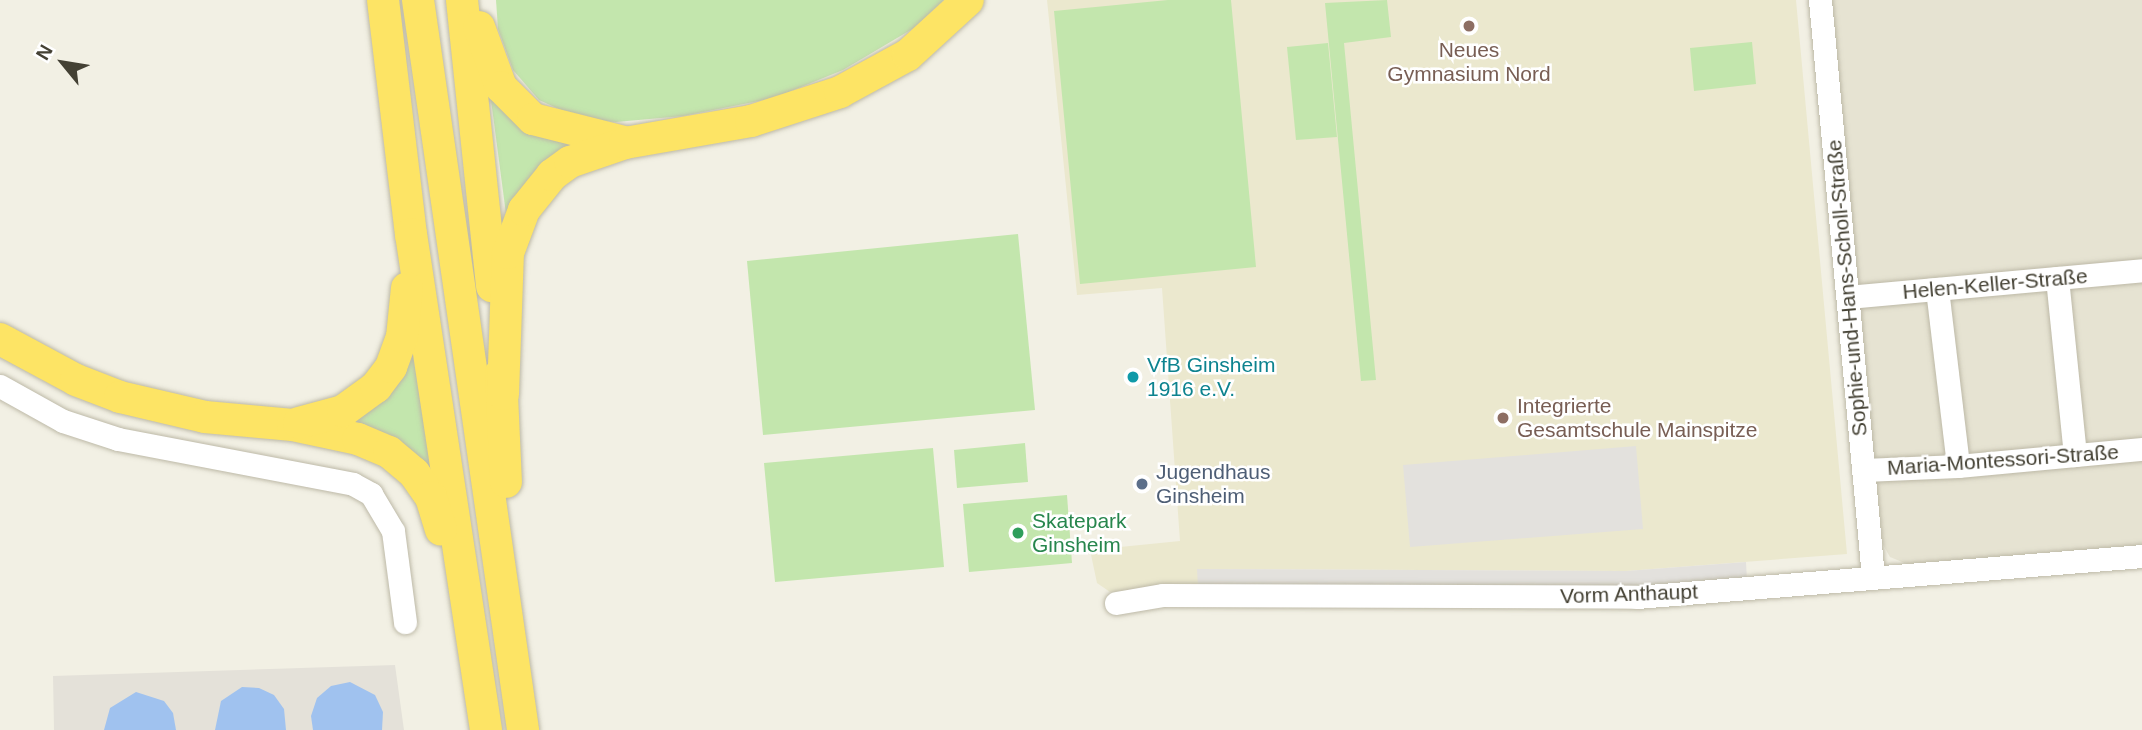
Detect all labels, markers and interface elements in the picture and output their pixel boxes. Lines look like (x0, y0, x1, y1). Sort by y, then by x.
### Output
marker: Neues Gymnasium Nord (1461, 18, 1477, 34)
north arrow (28, 28, 98, 98)
place label: Neues Gymnasium Nord (1387, 37, 1551, 87)
text: N (32, 41, 57, 63)
street label: Sophie-und-Hans-Scholl-Straße (1821, 139, 1873, 437)
street label: Helen-Keller-Straße (1901, 263, 2089, 305)
place label: VfB Ginsheim 1916 e.V. (1147, 352, 1275, 402)
marker: VfB Ginsheim 1916 e.V. (1125, 369, 1141, 385)
place label: Integrierte Gesamtschule Mainspitze (1517, 393, 1757, 443)
marker: Integrierte Gesamtschule Mainspitze (1495, 410, 1511, 426)
street label: Maria-Montessori-Straße (1886, 439, 2120, 481)
place label: Jugendhaus Ginsheim (1156, 459, 1270, 509)
marker: Jugendhaus Ginsheim (1134, 476, 1150, 492)
place label: Skatepark Ginsheim (1032, 508, 1127, 558)
marker: Skatepark Ginsheim (1010, 525, 1026, 541)
street label: Vorm Anthaupt (1559, 579, 1699, 609)

